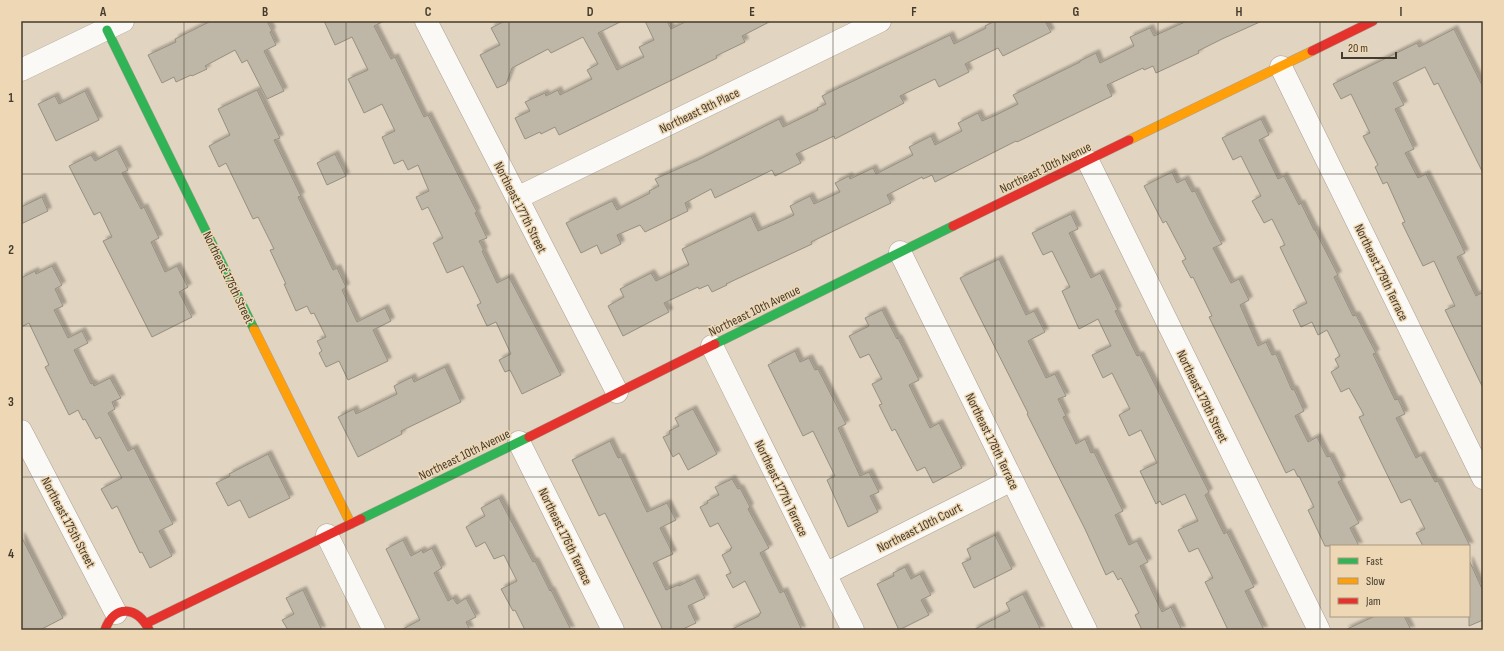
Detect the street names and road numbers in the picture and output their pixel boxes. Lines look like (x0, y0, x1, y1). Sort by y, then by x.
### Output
street label: Northeast 9th Place (657, 85, 742, 137)
street label: Northeast 10th Avenue (997, 139, 1094, 197)
street label: Northeast 177th Street (490, 159, 550, 256)
street label: Northeast 179th Terrace (1351, 221, 1411, 324)
street label: Northeast 176th Street (199, 229, 257, 326)
street label: Northeast 10th Avenue (706, 282, 803, 340)
street label: Northeast 179th Street (1173, 348, 1231, 445)
street label: Northeast 178th Terrace (962, 390, 1022, 492)
street label: Northeast 10th Avenue (416, 426, 513, 484)
street label: Northeast 177th Terrace (751, 438, 811, 539)
street label: Northeast 175th Street (37, 474, 99, 571)
street label: Northeast 176th Terrace (535, 485, 595, 587)
street label: Northeast 10th Court (874, 500, 965, 556)

